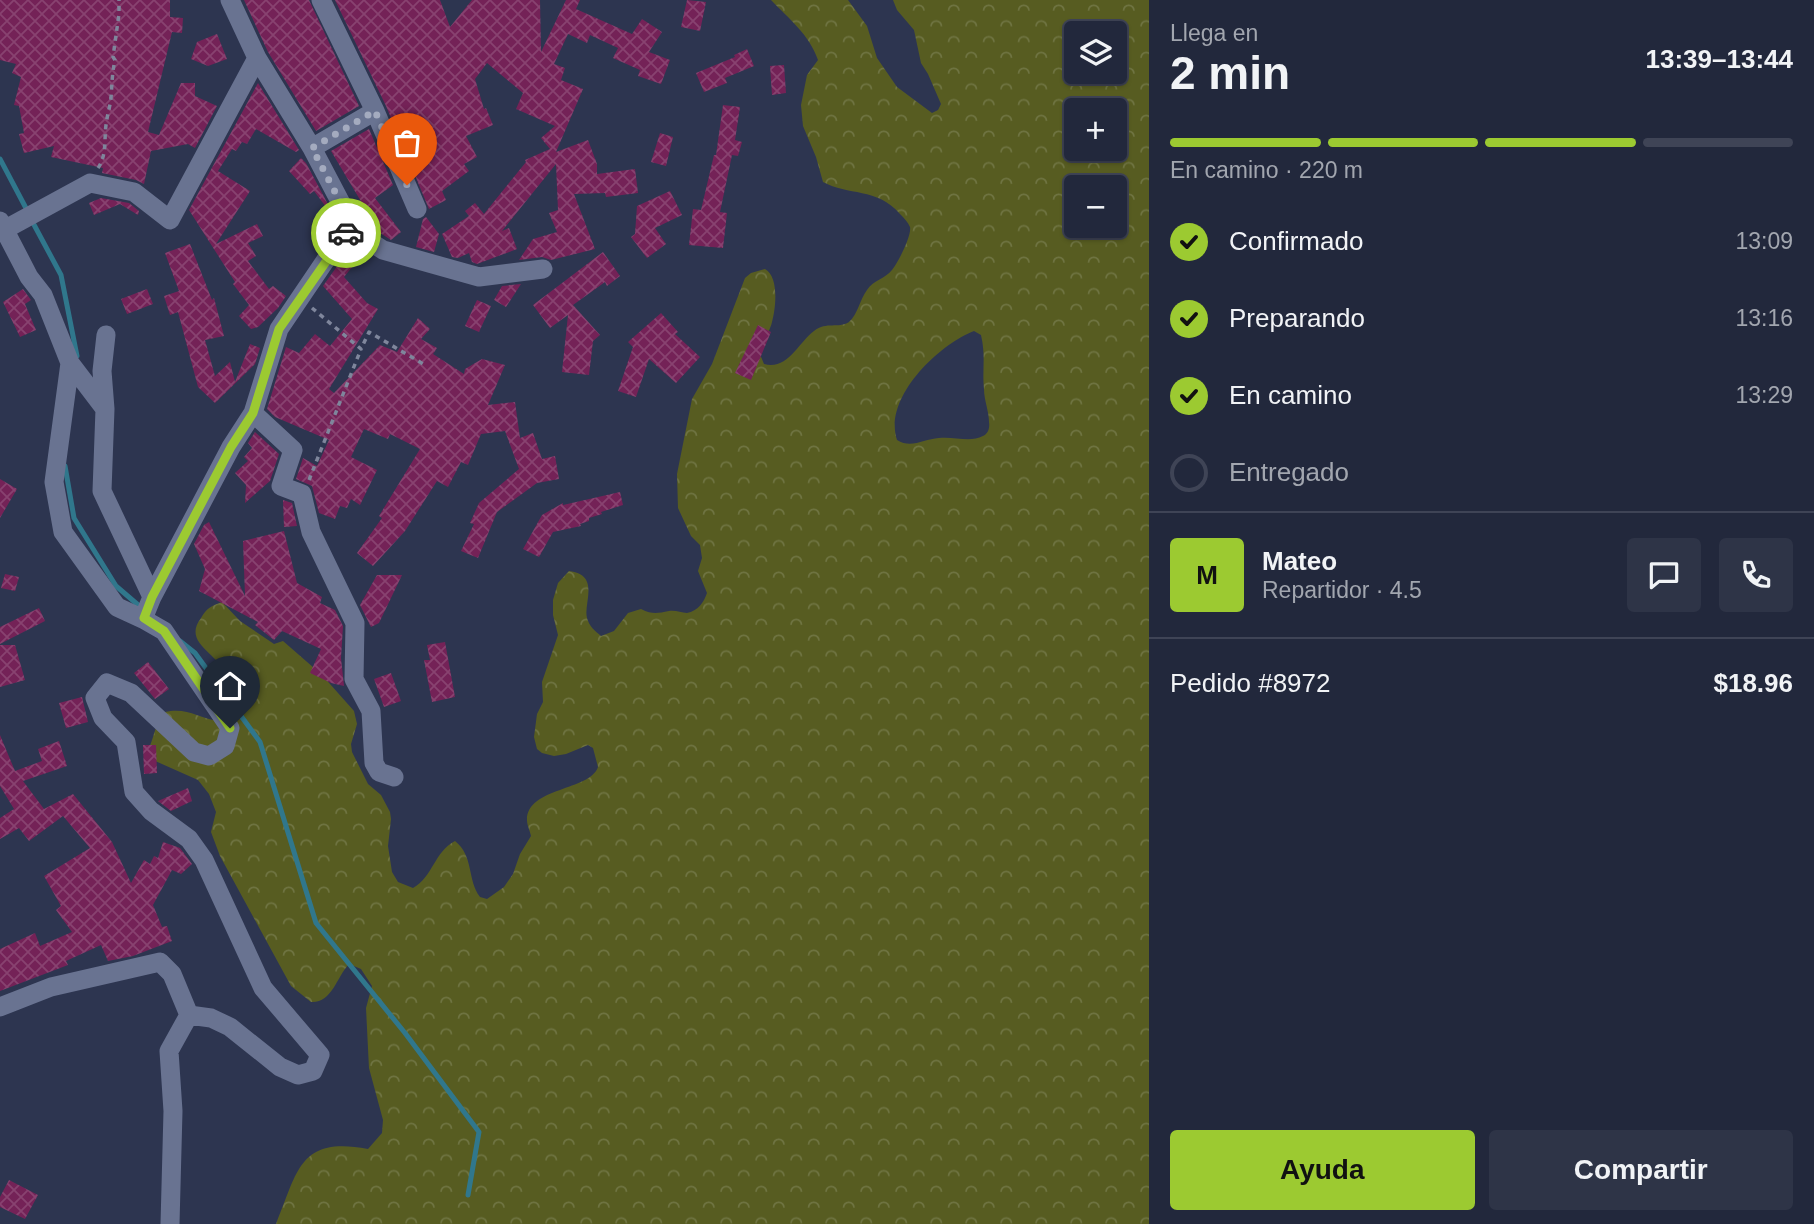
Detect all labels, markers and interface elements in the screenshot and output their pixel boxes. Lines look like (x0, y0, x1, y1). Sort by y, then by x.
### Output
text: Llega en (1170, 20, 1258, 46)
map controls (1064, 21, 1127, 238)
button: layers (1064, 21, 1127, 84)
text: 13:39–13:44 (1646, 44, 1793, 74)
text: 2 min (1170, 47, 1290, 99)
button: + (1064, 98, 1127, 161)
pin (377, 113, 437, 185)
icon: bag (388, 124, 426, 162)
text: En camino · 220 m (1170, 157, 1363, 183)
button: − (1064, 175, 1127, 238)
courier (311, 198, 381, 268)
icon: car (327, 214, 365, 252)
icon: check (1170, 223, 1208, 261)
text: Confirmado (1229, 226, 1363, 256)
text: 13:09 (1735, 228, 1793, 254)
icon: check (1170, 300, 1208, 338)
text: Preparando (1229, 303, 1365, 333)
text: 13:16 (1735, 305, 1793, 331)
icon: check (1170, 377, 1208, 415)
text: En camino (1229, 380, 1352, 410)
text: 13:29 (1735, 382, 1793, 408)
text: Entregado (1229, 457, 1349, 487)
button: chat (1627, 538, 1701, 612)
button: phone (1719, 538, 1793, 612)
text: Mateo (1262, 546, 1337, 576)
text: M (1196, 560, 1218, 590)
text: Repartidor · 4.5 (1262, 577, 1422, 603)
pin (200, 656, 260, 728)
icon: home (211, 667, 249, 705)
text: Pedido #8972 (1170, 668, 1330, 698)
text: $18.96 (1713, 668, 1793, 698)
button: Ayuda (1170, 1130, 1475, 1210)
button: Compartir (1489, 1130, 1793, 1210)

